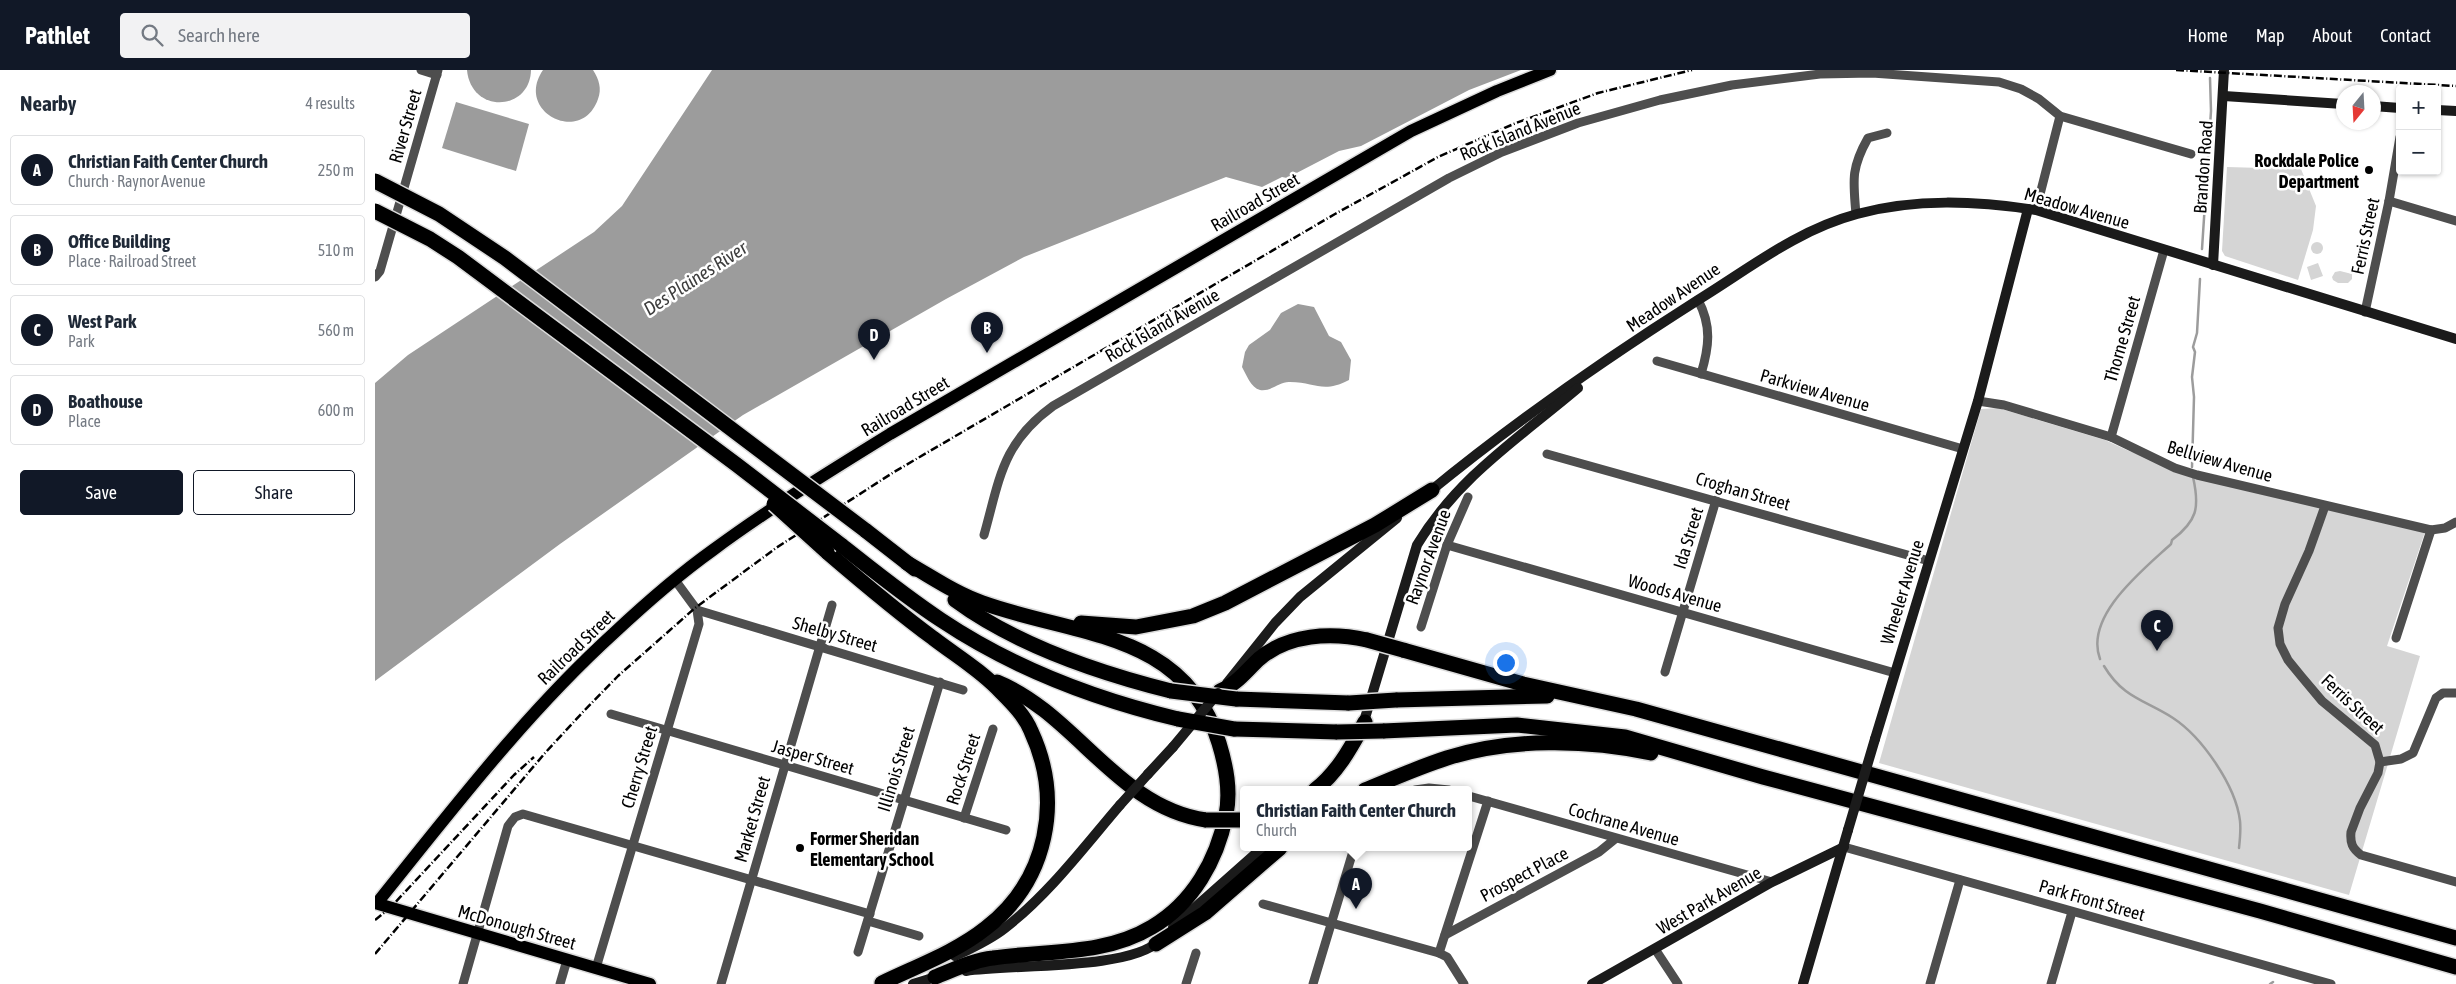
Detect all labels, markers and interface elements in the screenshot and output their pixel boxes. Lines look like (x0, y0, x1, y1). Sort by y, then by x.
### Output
search box (120, 13, 470, 58)
icon: search (138, 21, 166, 49)
text: Pathlet (25, 22, 90, 49)
text: Search here (178, 24, 260, 46)
text: Home (2188, 25, 2228, 46)
text: Map (2256, 25, 2285, 46)
text: About (2313, 25, 2352, 46)
text: Contact (2380, 25, 2431, 46)
north arrow (2336, 85, 2381, 130)
map controls (2396, 85, 2441, 175)
button: + (2396, 85, 2441, 130)
street label: River Street (384, 87, 426, 165)
text: Nearby (20, 91, 76, 115)
text: 4 results (305, 94, 355, 112)
street label: Rock Island Avenue (1457, 97, 1583, 165)
street label: Brandon Road (2189, 120, 2217, 214)
button: − (2396, 130, 2441, 175)
text: Christian Faith Center Church (68, 150, 268, 172)
place label: Rockdale Police Department (2254, 150, 2360, 192)
text: A (33, 161, 41, 179)
text: 250 m (318, 161, 354, 179)
marker: Rockdale Police Department (2363, 164, 2375, 176)
street label: Railroad Street (1207, 168, 1303, 236)
text: Church · Raynor Avenue (68, 172, 205, 190)
street label: Meadow Avenue (2022, 183, 2132, 233)
street label: Ferris Street (2347, 196, 2383, 276)
text: Office Building (68, 230, 170, 252)
water label: Des Plaines River (639, 236, 752, 320)
text: B (33, 241, 41, 259)
text: 510 m (318, 241, 354, 259)
text: Place · Railroad Street (68, 252, 196, 270)
street label: Meadow Avenue (1622, 258, 1724, 336)
street label: Rock Island Avenue (1101, 284, 1223, 366)
street label: Thorne Street (2100, 293, 2144, 385)
text: West Park (68, 310, 136, 332)
pin: B (971, 312, 1003, 353)
pin: D (858, 319, 890, 360)
text: C (33, 321, 41, 339)
text: 560 m (318, 321, 354, 339)
text: Park (68, 332, 95, 350)
street label: Parkview Avenue (1758, 364, 1872, 416)
street label: Railroad Street (857, 372, 953, 440)
text: Boathouse (68, 390, 143, 412)
text: D (33, 401, 41, 419)
text: 600 m (318, 401, 354, 419)
text: Place (68, 412, 101, 430)
street label: Bellview Avenue (2165, 436, 2275, 486)
street label: Croghan Street (1693, 467, 1793, 515)
button: Save (20, 470, 183, 515)
button: Share (193, 470, 355, 515)
street label: Ida Street (1669, 505, 1707, 571)
street label: Raynor Avenue (1401, 507, 1455, 607)
street label: Wheeler Avenue (1876, 537, 1928, 647)
street label: Woods Avenue (1626, 570, 1724, 616)
street label: Railroad Street (533, 605, 619, 689)
pin: C (2141, 610, 2173, 651)
street label: Shelby Street (790, 612, 880, 656)
your location (1493, 650, 1519, 676)
street label: Ferris Street (2317, 670, 2389, 738)
street label: Cherry Street (617, 723, 661, 811)
street label: Illinois Street (873, 724, 919, 814)
street label: Rock Street (942, 731, 984, 807)
street label: Jasper Street (770, 735, 856, 779)
street label: Market Street (730, 774, 774, 864)
popup (1240, 786, 1472, 851)
street label: Cochrane Avenue (1566, 798, 1682, 850)
text: Christian Faith Center Church (1256, 799, 1456, 821)
text: Church (1256, 821, 1297, 839)
place label: Former Sheridan Elementary School (810, 828, 934, 870)
marker: Former Sheridan Elementary School (794, 842, 806, 854)
street label: Prospect Place (1476, 842, 1572, 906)
street label: West Park Avenue (1653, 862, 1765, 938)
pin: A (1340, 868, 1372, 909)
street label: Park Front Street (2037, 875, 2147, 925)
street label: McDonough Street (456, 900, 578, 954)

